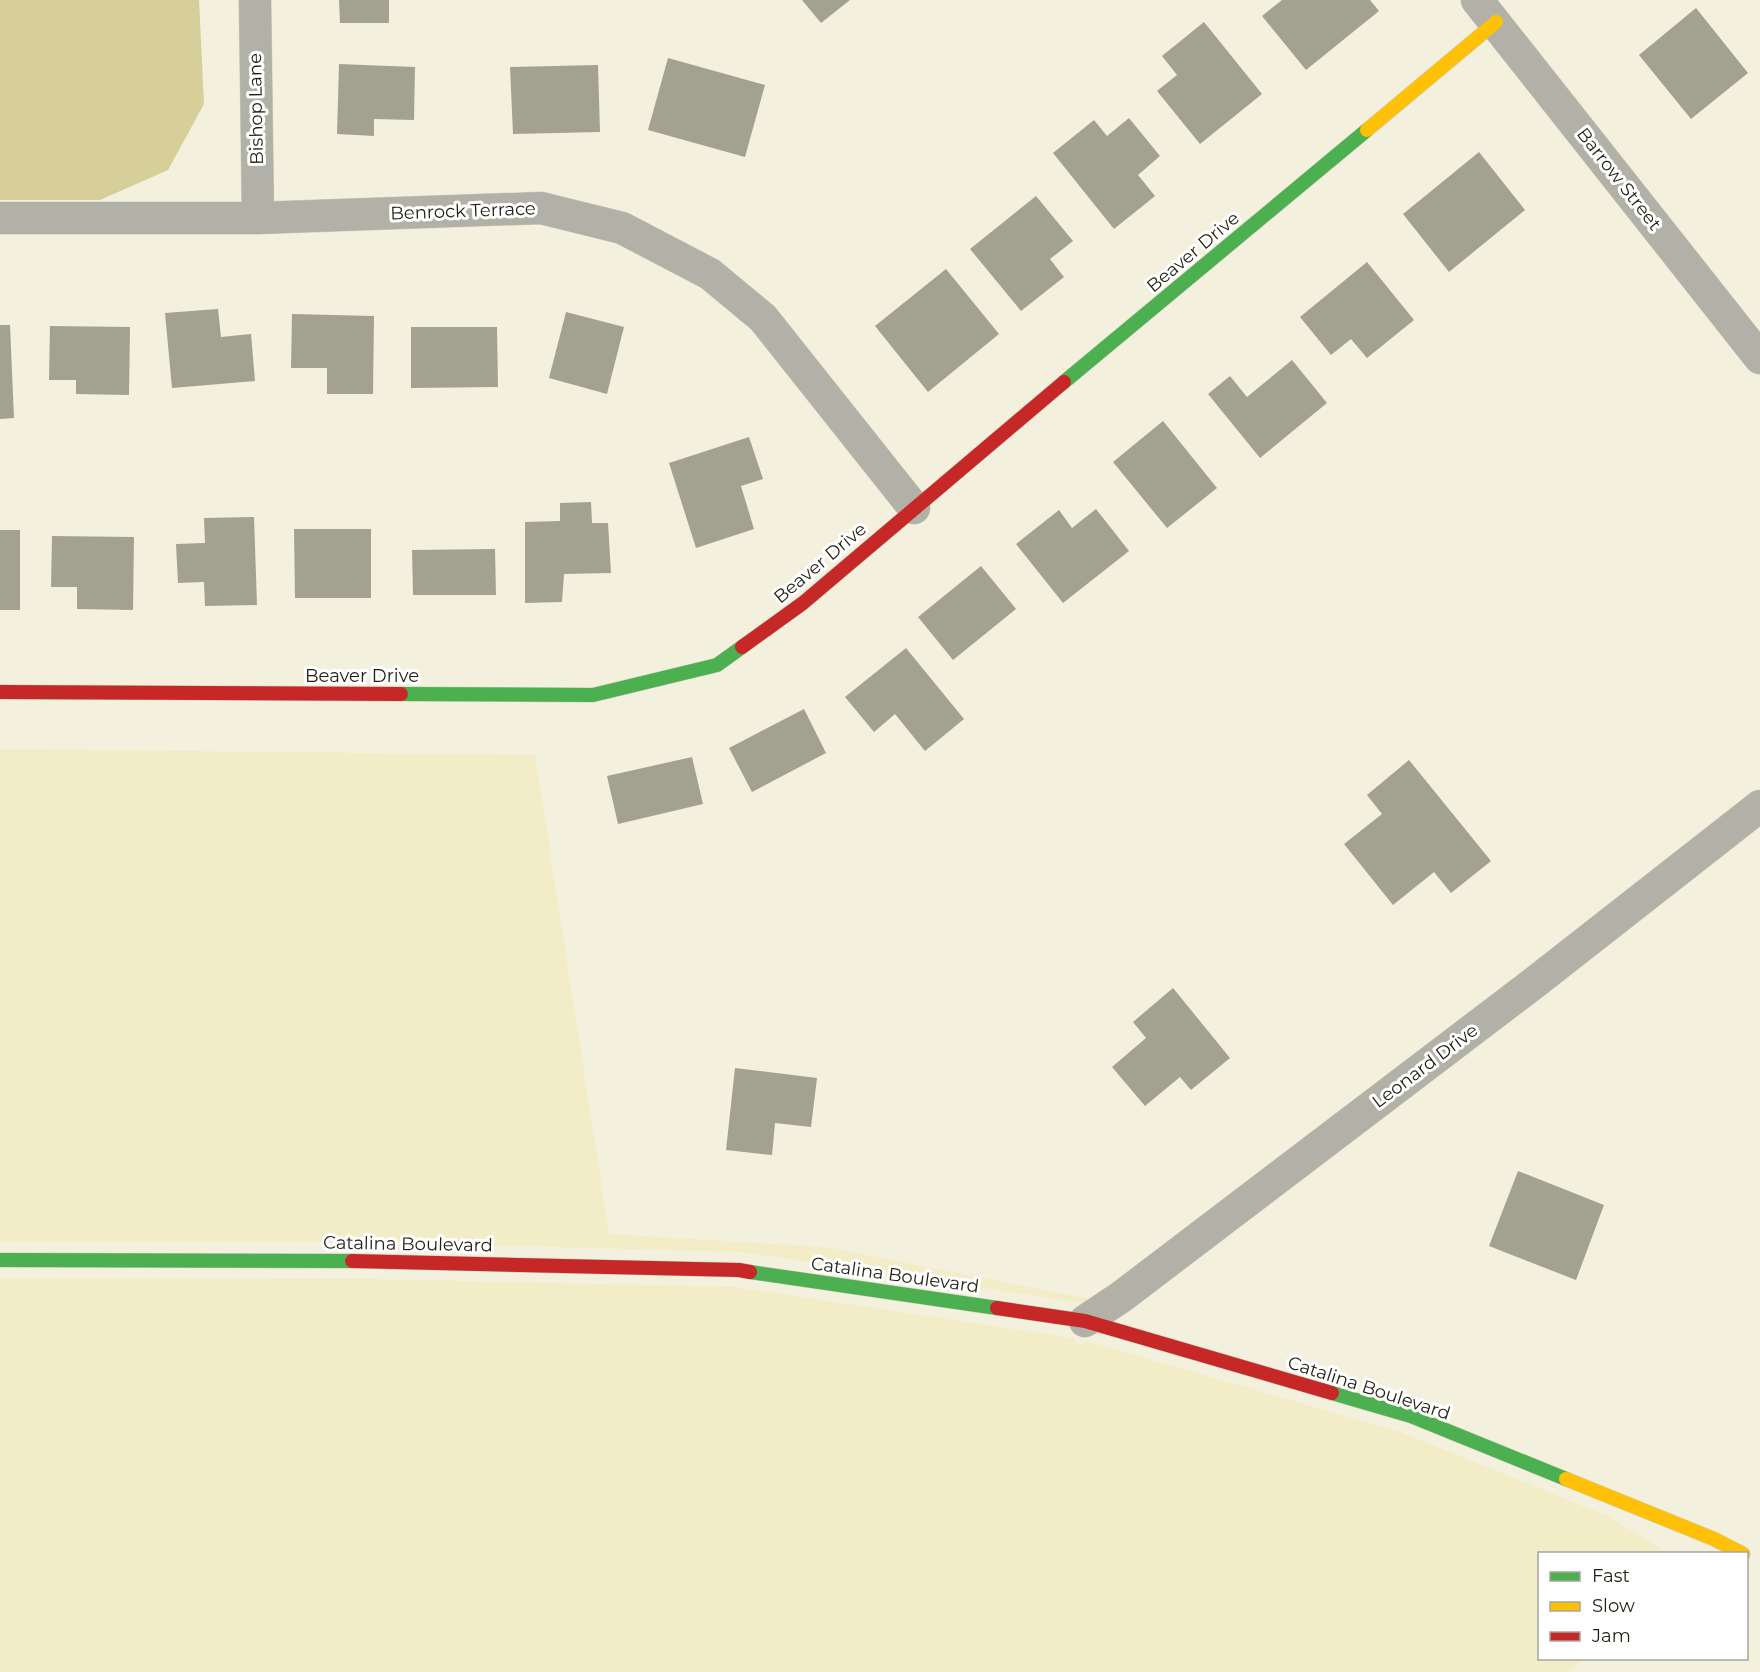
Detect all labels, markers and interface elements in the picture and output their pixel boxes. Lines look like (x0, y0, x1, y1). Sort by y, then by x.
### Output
street label: Bishop Lane (244, 53, 268, 165)
street label: Barrow Street (1572, 123, 1666, 235)
street label: Benrock Terrace (390, 197, 536, 225)
street label: Beaver Drive (1142, 207, 1244, 297)
street label: Beaver Drive (769, 518, 871, 608)
street label: Beaver Drive (305, 665, 419, 687)
street label: Leonard Drive (1368, 1019, 1482, 1113)
street label: Catalina Boulevard (323, 1232, 493, 1256)
street label: Catalina Boulevard (809, 1252, 981, 1298)
street label: Catalina Boulevard (1285, 1351, 1453, 1425)
legend (1538, 1552, 1748, 1660)
text: Fast (1592, 1565, 1630, 1587)
text: Slow (1592, 1595, 1635, 1617)
text: Jam (1591, 1625, 1631, 1647)

